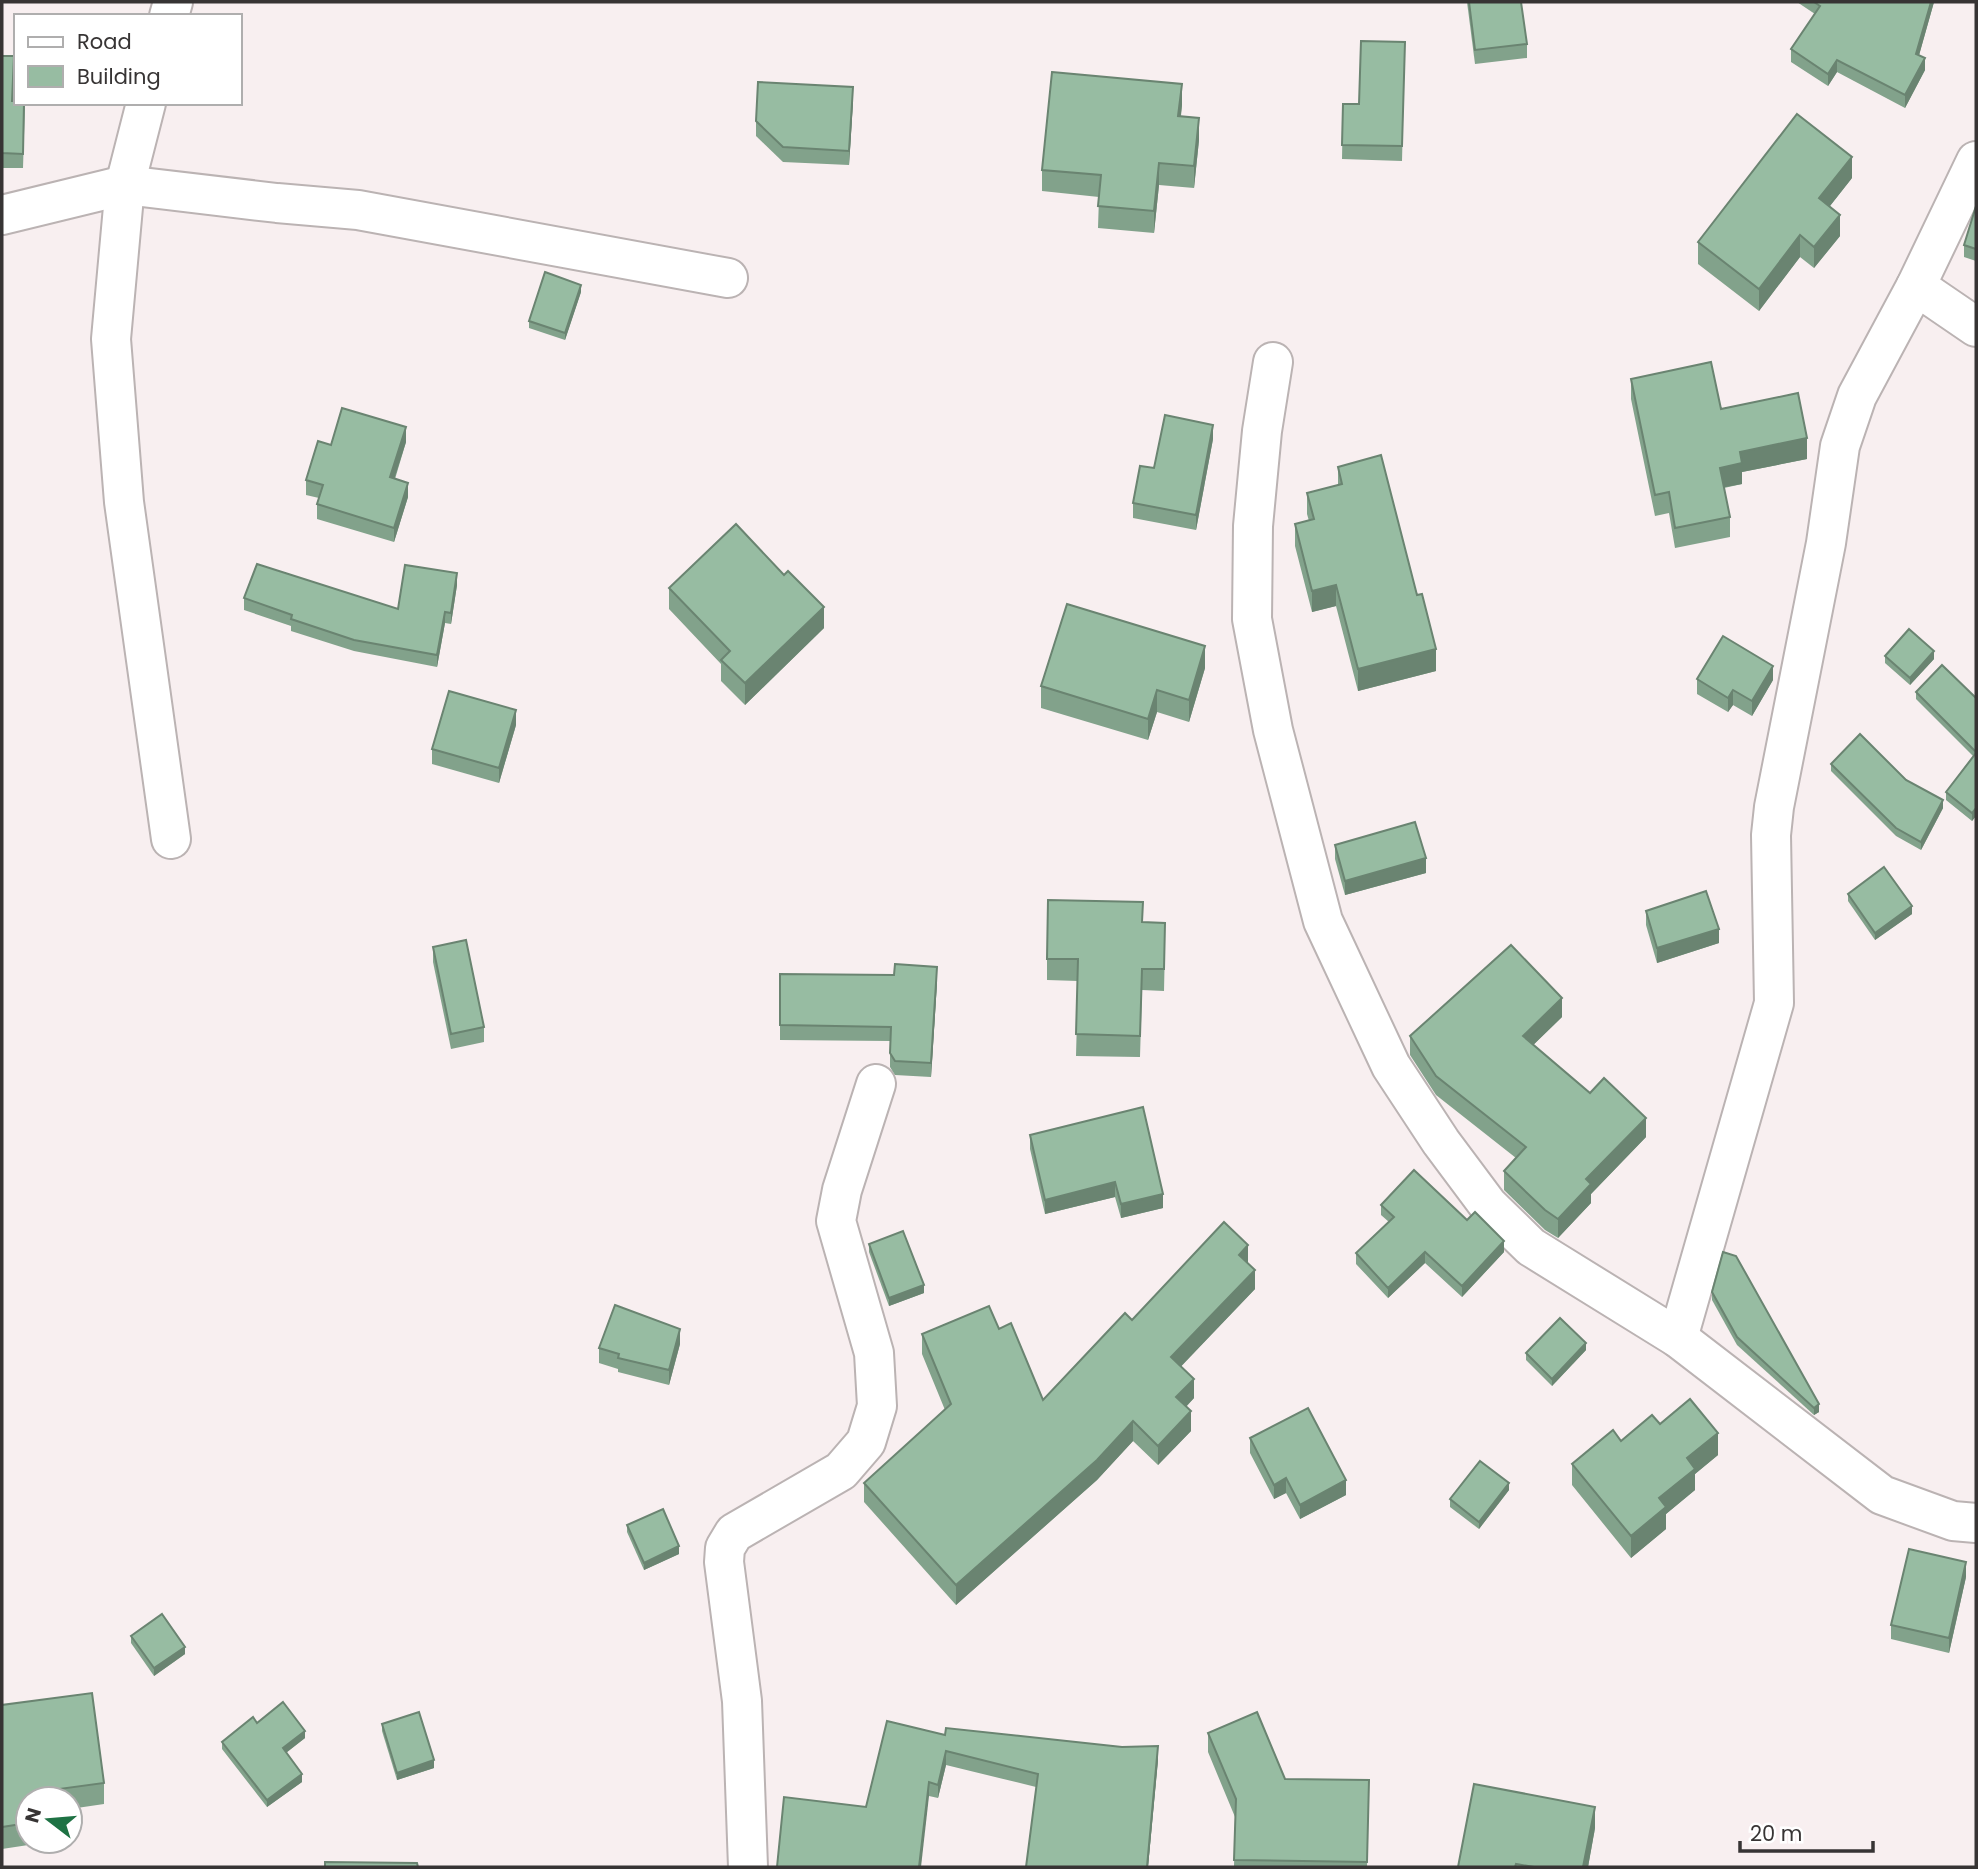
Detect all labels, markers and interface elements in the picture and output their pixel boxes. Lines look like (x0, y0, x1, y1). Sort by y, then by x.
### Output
legend (14, 14, 242, 105)
text: Road (77, 27, 132, 56)
text: Building (77, 62, 161, 91)
north arrow (14, 1785, 84, 1855)
text: N (18, 1805, 48, 1826)
scale bar (1740, 1810, 1873, 1854)
text: 20 m (1750, 1819, 1803, 1848)

